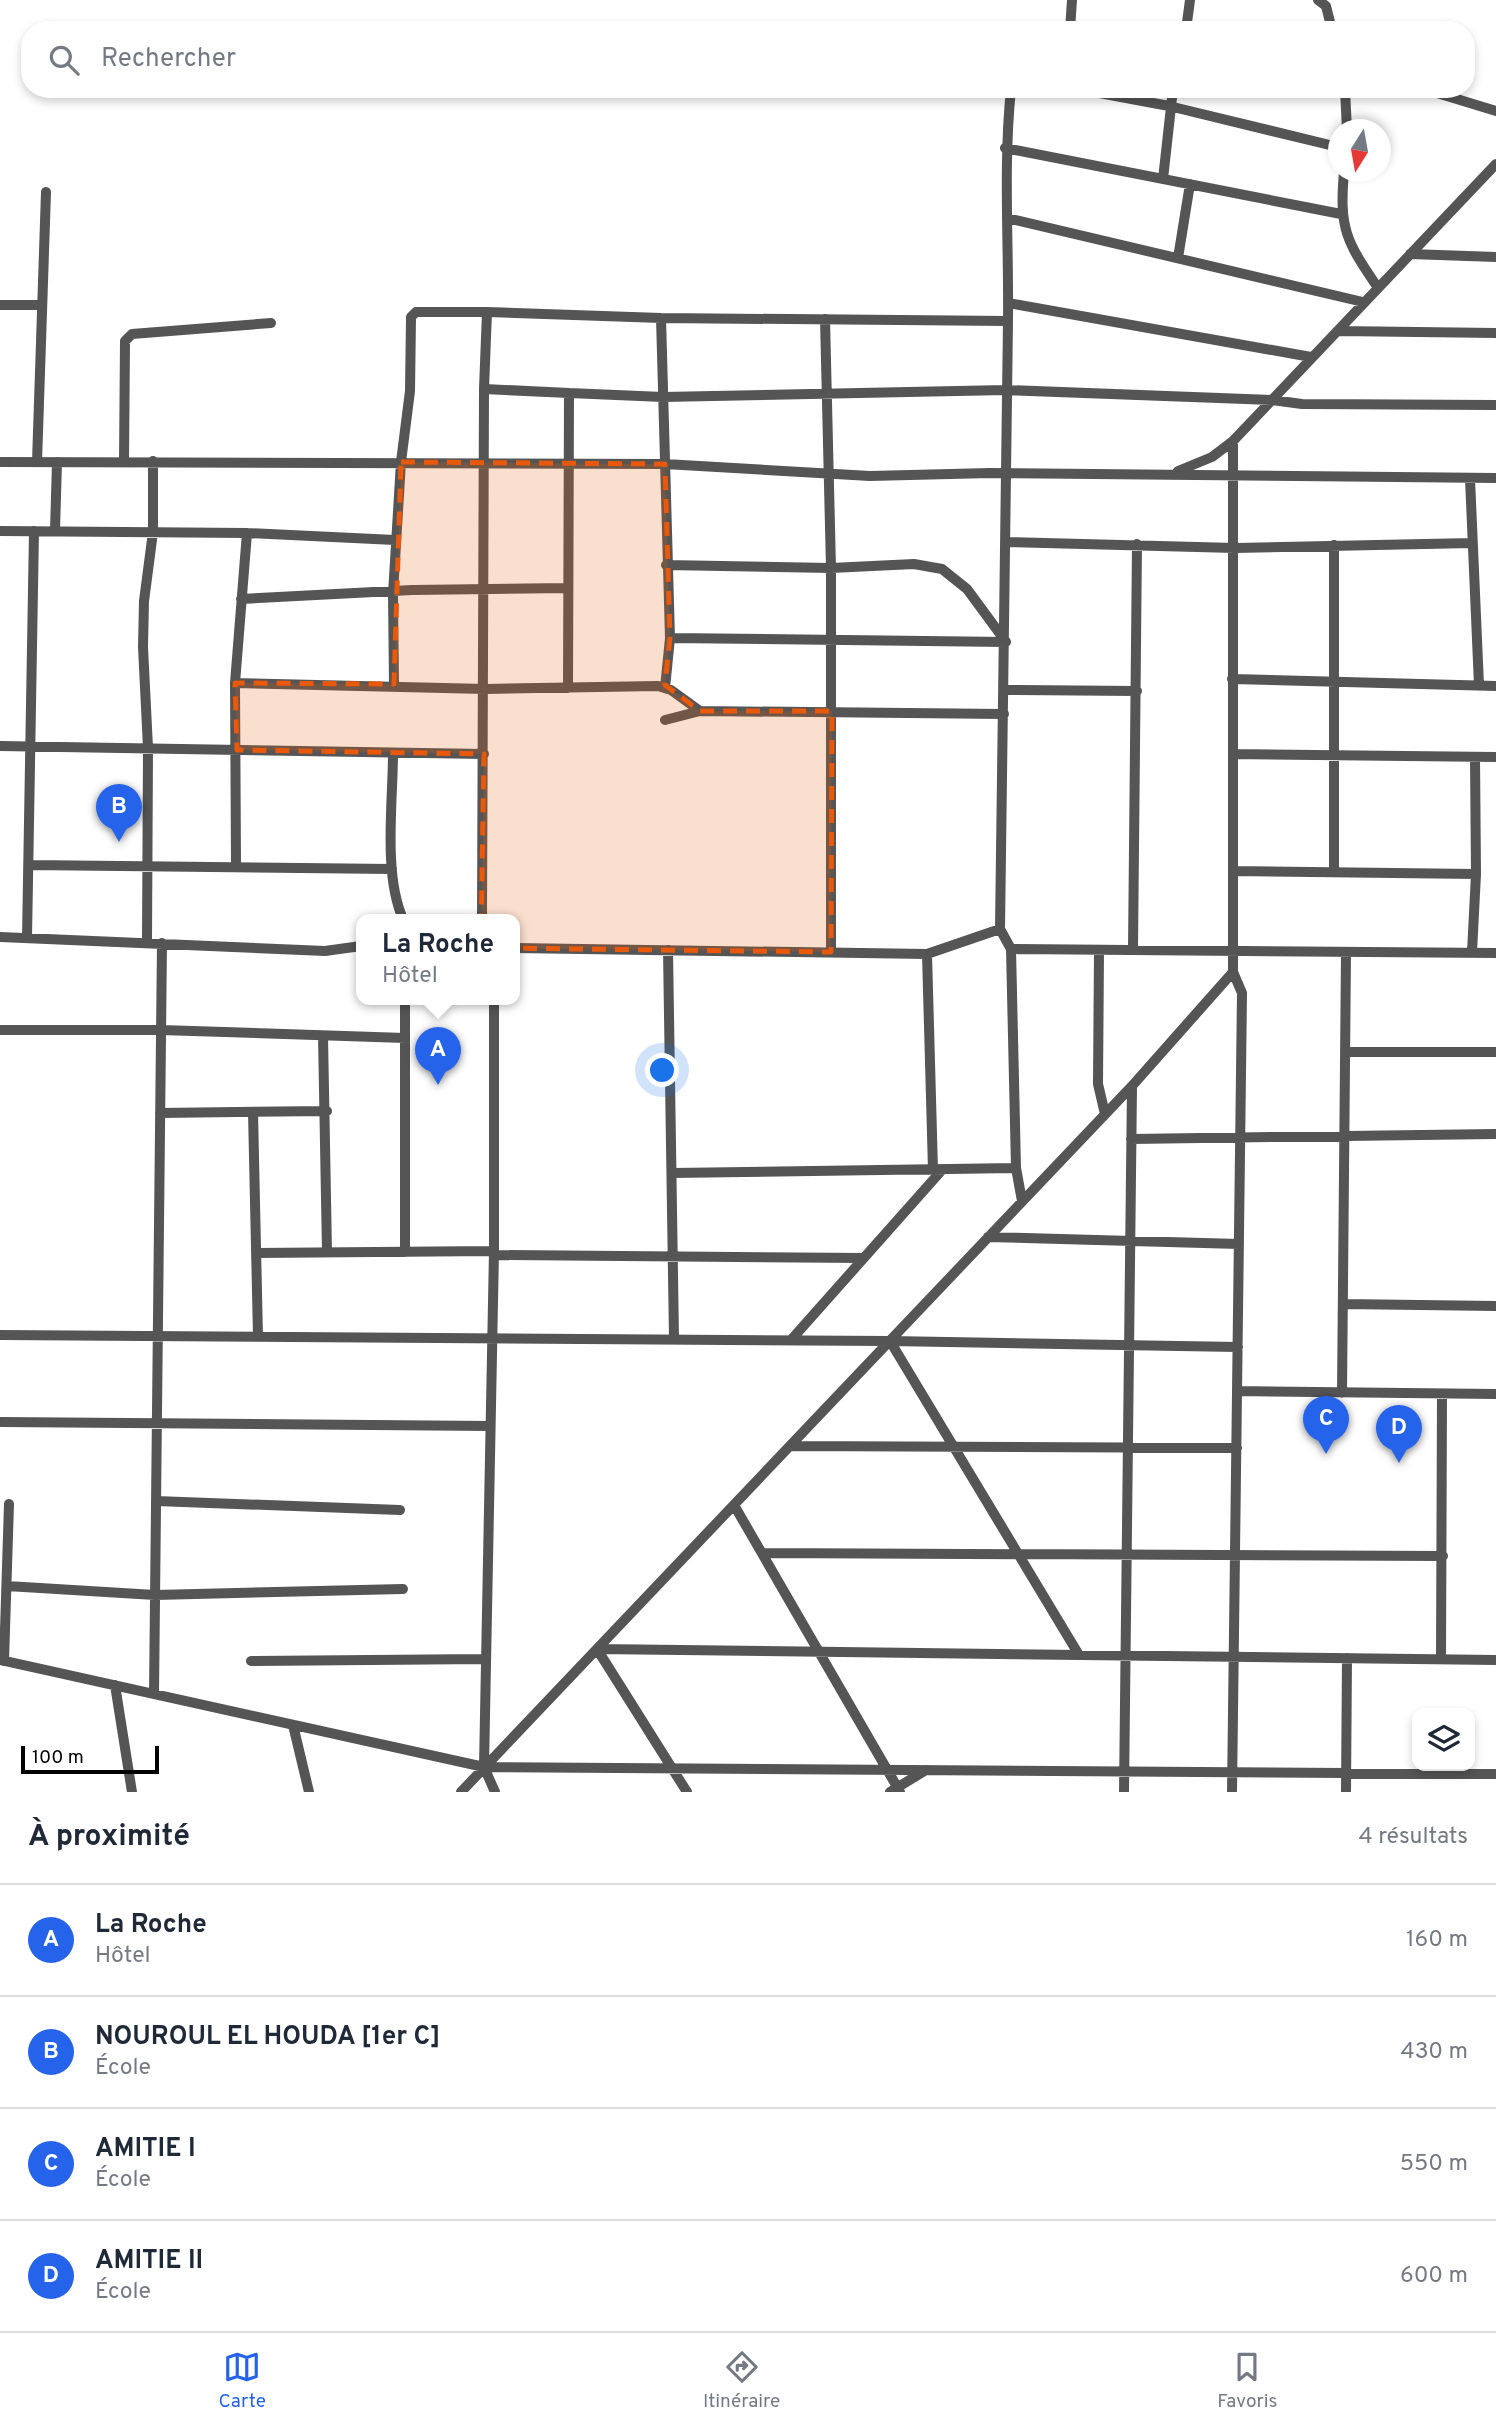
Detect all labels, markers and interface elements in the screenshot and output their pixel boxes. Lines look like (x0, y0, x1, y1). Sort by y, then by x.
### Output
search box (21, 21, 1475, 98)
icon: search (45, 41, 83, 79)
text: Rechercher (101, 43, 236, 76)
north arrow (1328, 119, 1391, 182)
pin: B (96, 784, 142, 842)
popup (356, 914, 520, 1005)
text: La Roche (382, 929, 494, 962)
text: Hôtel (382, 962, 438, 991)
pin: A (415, 1027, 461, 1085)
your location (645, 1053, 679, 1087)
pin: C (1303, 1396, 1349, 1454)
pin: D (1376, 1405, 1422, 1463)
map controls (1412, 1708, 1475, 1771)
button: layers (1412, 1708, 1475, 1771)
scale bar (21, 1743, 159, 1775)
text: 100 m (32, 1746, 84, 1770)
text: À proximité (28, 1819, 190, 1856)
text: 4 résultats (1359, 1823, 1468, 1852)
text: La Roche (95, 1909, 207, 1942)
text: A (43, 1926, 59, 1955)
text: 160 m (1406, 1926, 1468, 1955)
text: Hôtel (95, 1942, 151, 1971)
text: NOUROUL EL HOUDA [1er C] (95, 2021, 440, 2054)
text: B (43, 2038, 59, 2067)
text: 430 m (1400, 2038, 1468, 2067)
text: École (95, 2054, 151, 2083)
text: AMITIE I (95, 2133, 196, 2166)
text: C (44, 2150, 58, 2179)
text: 550 m (1400, 2150, 1468, 2179)
text: École (95, 2166, 151, 2195)
text: AMITIE II (95, 2245, 203, 2278)
text: D (43, 2262, 59, 2291)
text: 600 m (1400, 2262, 1468, 2291)
text: École (95, 2278, 151, 2307)
tab: Carte (219, 2348, 266, 2414)
tab: Itinéraire (703, 2348, 780, 2414)
tab: Favoris (1217, 2348, 1277, 2414)

